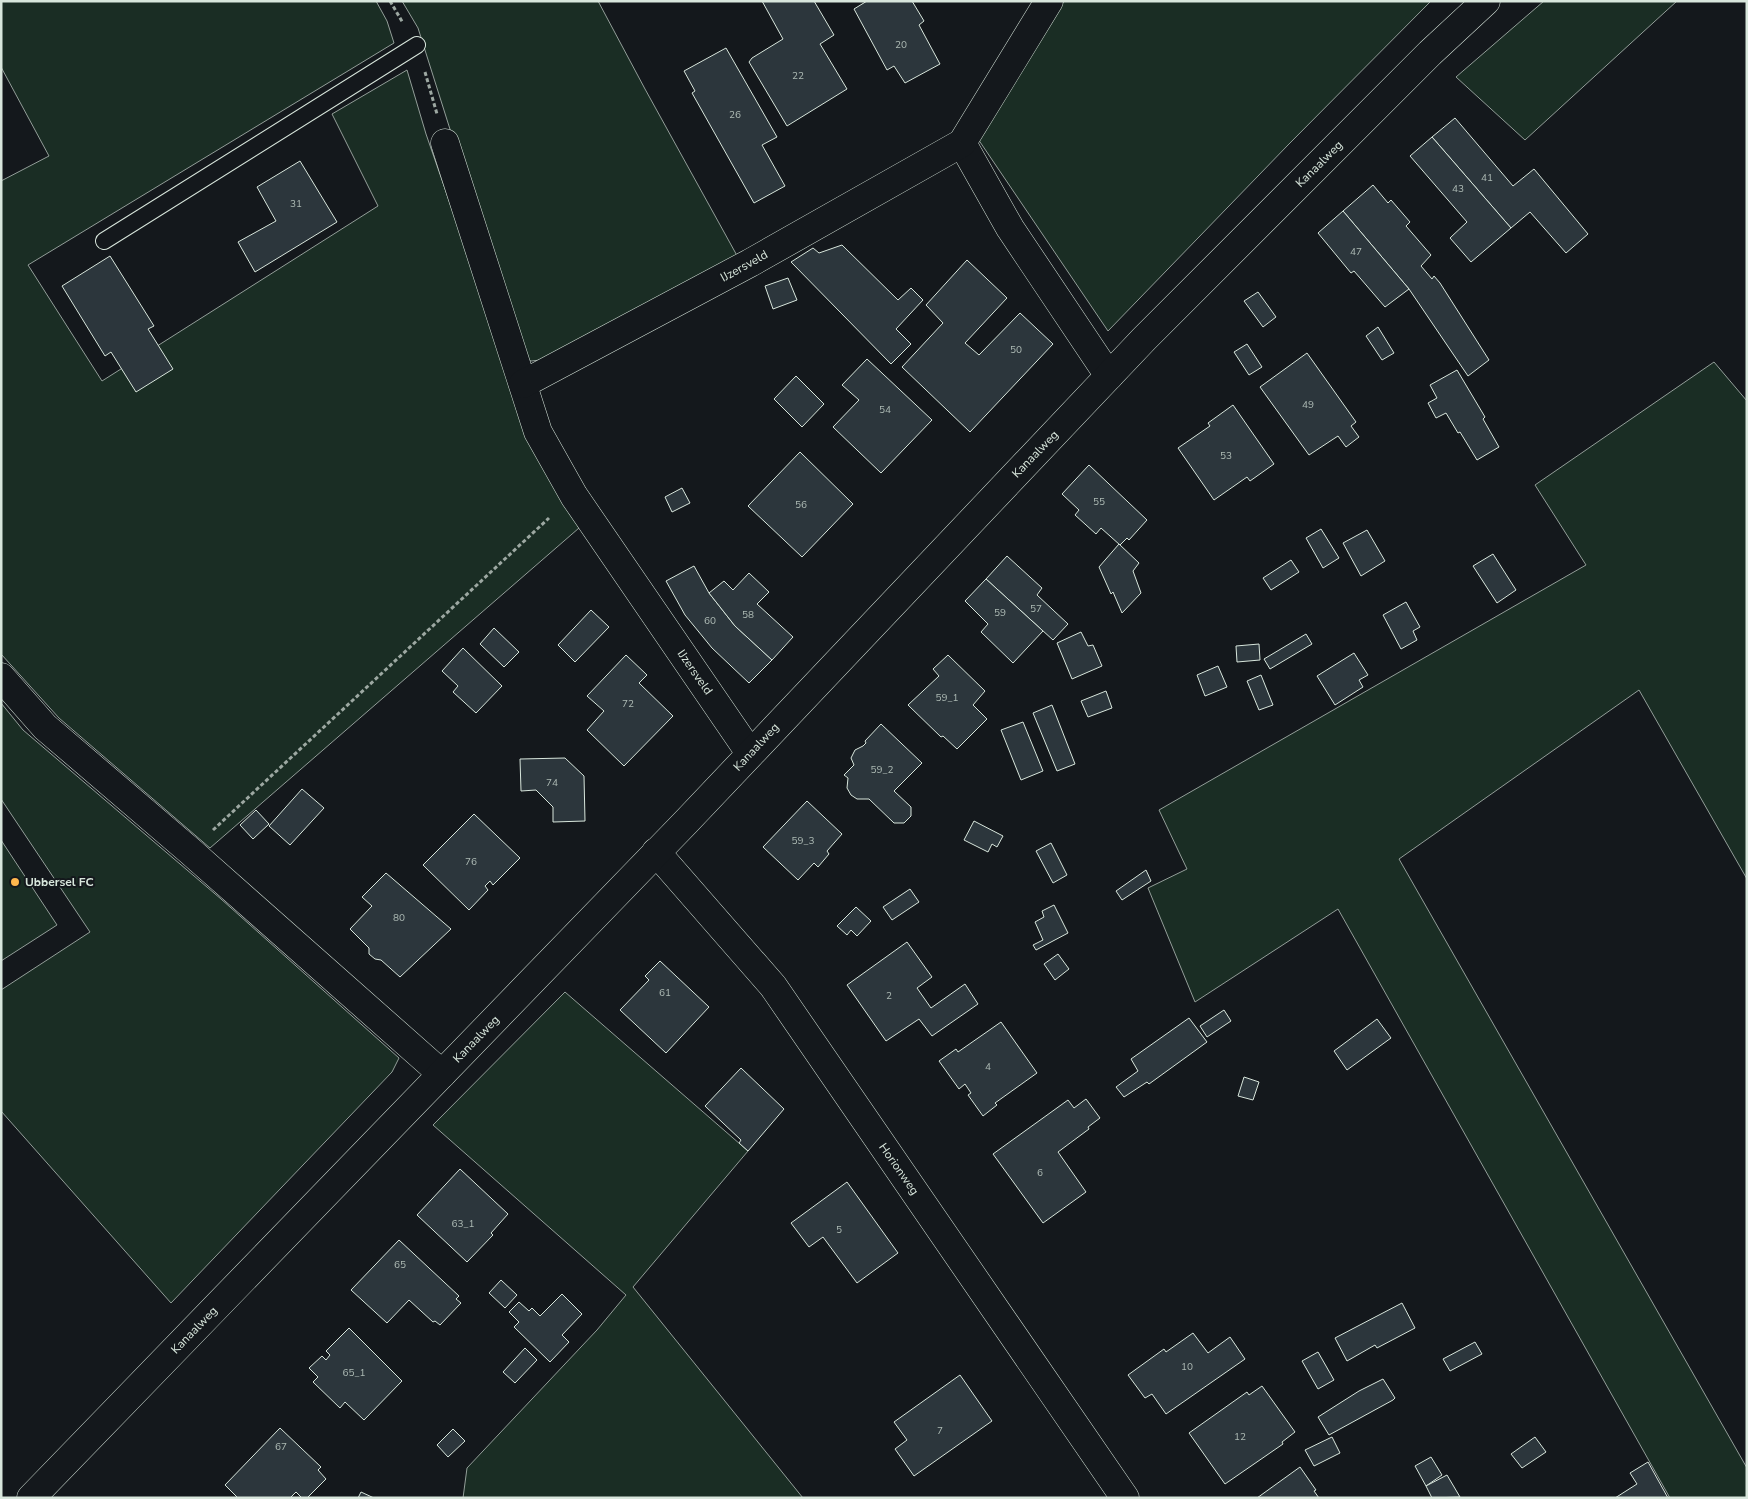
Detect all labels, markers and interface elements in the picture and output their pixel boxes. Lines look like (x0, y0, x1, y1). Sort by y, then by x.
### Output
house number: 20 (895, 38, 907, 52)
house number: 22 (792, 69, 804, 83)
house number: 26 (729, 108, 741, 122)
street label: Kanaalweg (1292, 137, 1346, 191)
house number: 41 (1481, 171, 1493, 185)
house number: 43 (1452, 182, 1464, 196)
house number: 31 (290, 197, 302, 211)
house number: 47 (1350, 245, 1362, 259)
street label: IJzersveld (718, 246, 770, 286)
house number: 50 (1010, 343, 1022, 357)
house number: 49 (1302, 398, 1314, 412)
house number: 54 (879, 403, 891, 417)
street label: Kanaalweg (1008, 427, 1062, 481)
house number: 53 (1220, 449, 1232, 463)
house number: 55 (1093, 495, 1105, 509)
house number: 56 (795, 498, 807, 512)
house number: 57 (1030, 602, 1042, 616)
house number: 59 (994, 606, 1006, 620)
house number: 58 (742, 608, 754, 622)
house number: 60 (704, 614, 716, 628)
street label: IJzersveld (674, 646, 716, 698)
house number: 59_1 (936, 691, 959, 705)
house number: 72 (622, 697, 634, 711)
street label: Kanaalweg (730, 720, 782, 774)
house number: 59_2 (871, 763, 894, 777)
house number: 74 (546, 776, 558, 790)
house number: 59_3 (792, 834, 815, 848)
house number: 76 (465, 855, 477, 869)
place label: Ubbersel FC (25, 874, 94, 890)
marker: Ubbersel FC (9, 876, 21, 888)
house number: 80 (393, 911, 405, 925)
house number: 61 (659, 986, 671, 1000)
house number: 2 (886, 989, 892, 1003)
street label: Kanaalweg (449, 1012, 503, 1066)
house number: 4 (985, 1060, 991, 1074)
street label: Horionweg (875, 1140, 923, 1198)
house number: 6 (1037, 1166, 1043, 1180)
house number: 63_1 (452, 1217, 475, 1231)
house number: 5 (836, 1223, 842, 1237)
house number: 65 (394, 1258, 406, 1272)
street label: Kanaalweg (167, 1303, 221, 1357)
house number: 10 (1181, 1360, 1193, 1374)
house number: 65_1 (343, 1366, 366, 1380)
house number: 7 (937, 1424, 943, 1438)
house number: 12 (1234, 1430, 1246, 1444)
house number: 67 (275, 1440, 287, 1454)

